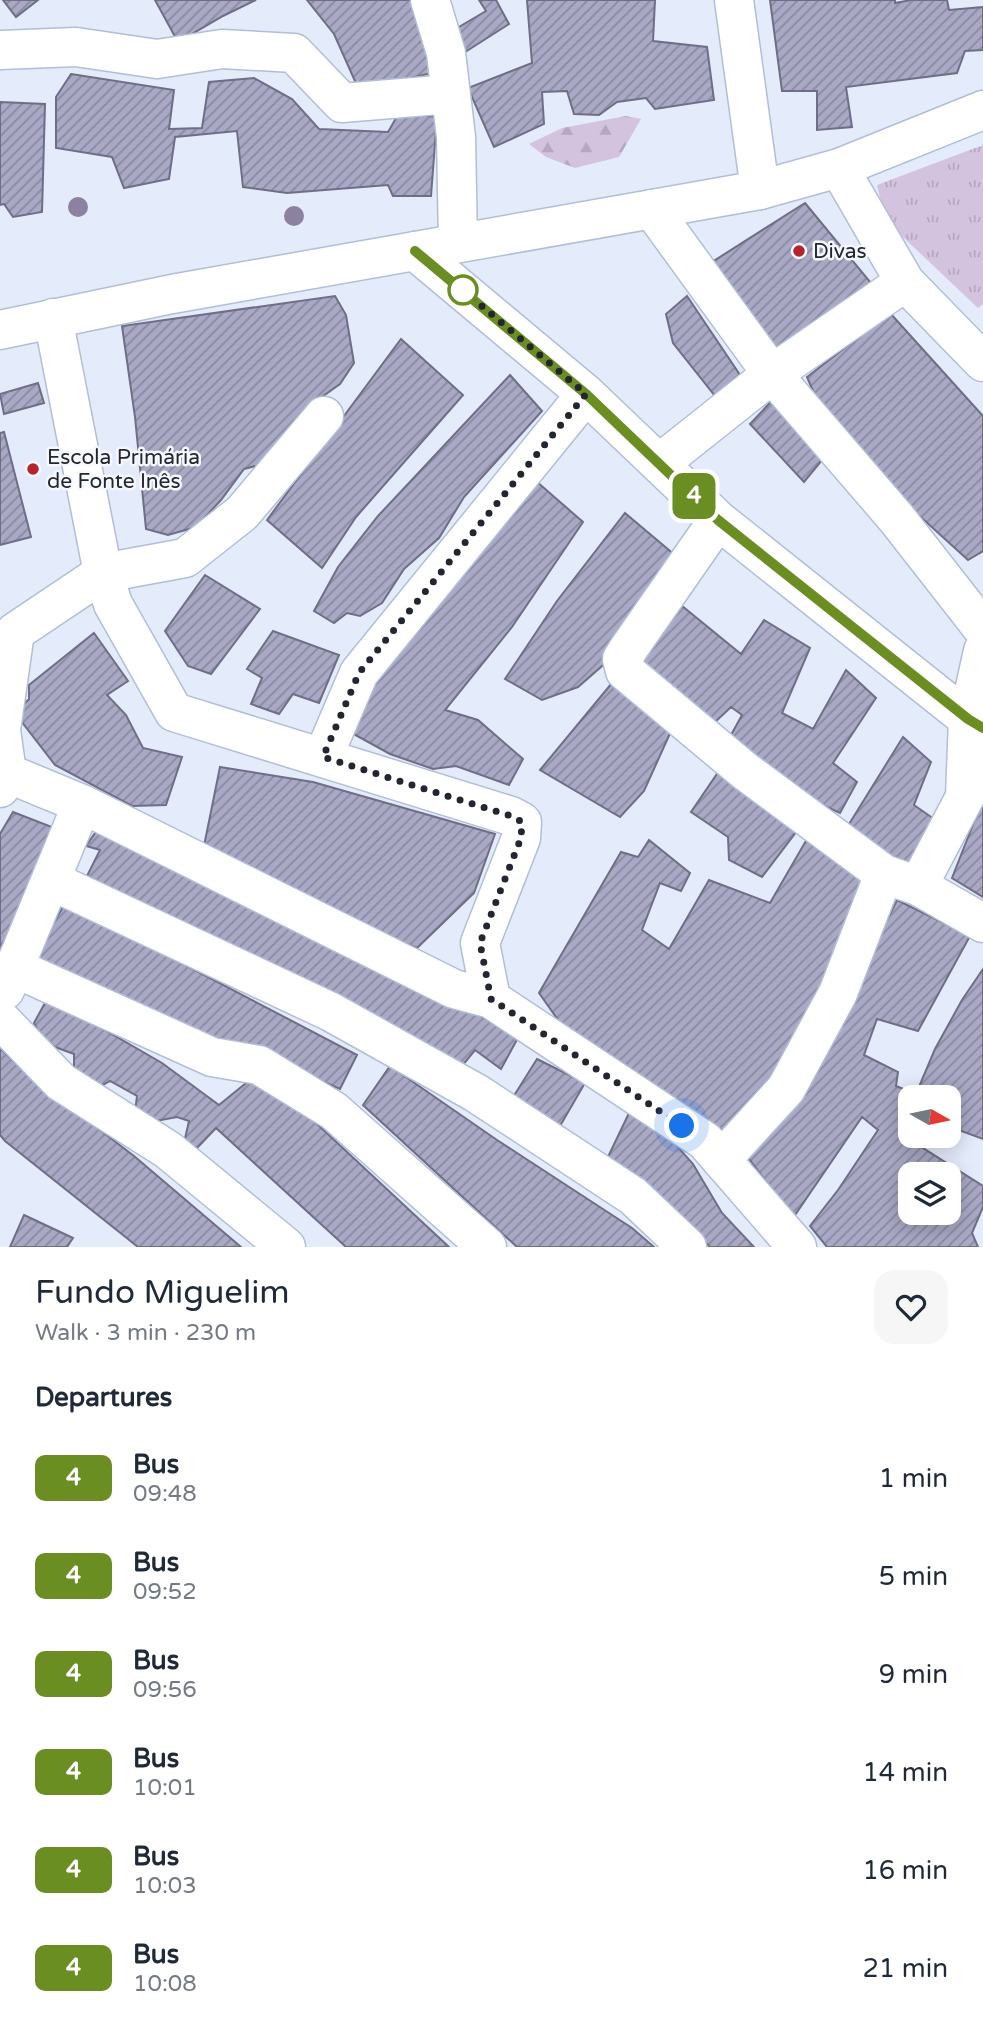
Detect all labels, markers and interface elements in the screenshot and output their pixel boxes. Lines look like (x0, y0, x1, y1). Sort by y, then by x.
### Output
place label: Divas (813, 239, 867, 264)
marker: Divas (791, 243, 807, 259)
unlabelled marker (448, 275, 478, 305)
place label: Escola Primária de Fonte Inês (47, 445, 200, 494)
marker: Escola Primária de Fonte Inês (25, 461, 41, 477)
line badge: 4 (671, 473, 717, 519)
text: 4 (686, 481, 702, 510)
north arrow (898, 1085, 961, 1148)
map controls (898, 1085, 961, 1225)
your location (664, 1108, 699, 1143)
button: layers (898, 1162, 961, 1225)
button: heart (874, 1270, 948, 1344)
text: Fundo Miguelim (35, 1273, 290, 1312)
text: Walk · 3 min · 230 m (35, 1319, 256, 1347)
text: Departures (35, 1382, 172, 1413)
text: Bus (133, 1449, 179, 1480)
text: 4 (66, 1463, 81, 1492)
text: 1 min (879, 1463, 948, 1494)
text: 09:48 (133, 1480, 197, 1508)
text: Bus (133, 1547, 179, 1578)
text: 4 (66, 1561, 81, 1590)
text: 5 min (879, 1561, 948, 1592)
text: 09:52 (133, 1578, 197, 1606)
text: Bus (133, 1645, 179, 1676)
text: 4 (66, 1659, 81, 1688)
text: 9 min (879, 1659, 948, 1690)
text: 09:56 (133, 1676, 197, 1704)
text: Bus (133, 1743, 179, 1774)
text: 4 (66, 1757, 81, 1786)
text: 14 min (862, 1757, 948, 1788)
text: 10:01 (133, 1774, 197, 1802)
text: Bus (133, 1841, 179, 1872)
text: 4 (66, 1855, 81, 1884)
text: 16 min (862, 1855, 948, 1886)
text: 10:03 (133, 1872, 197, 1900)
text: Bus (133, 1939, 179, 1970)
text: 4 (66, 1953, 81, 1982)
text: 21 min (862, 1953, 948, 1984)
text: 10:08 (133, 1970, 197, 1998)

